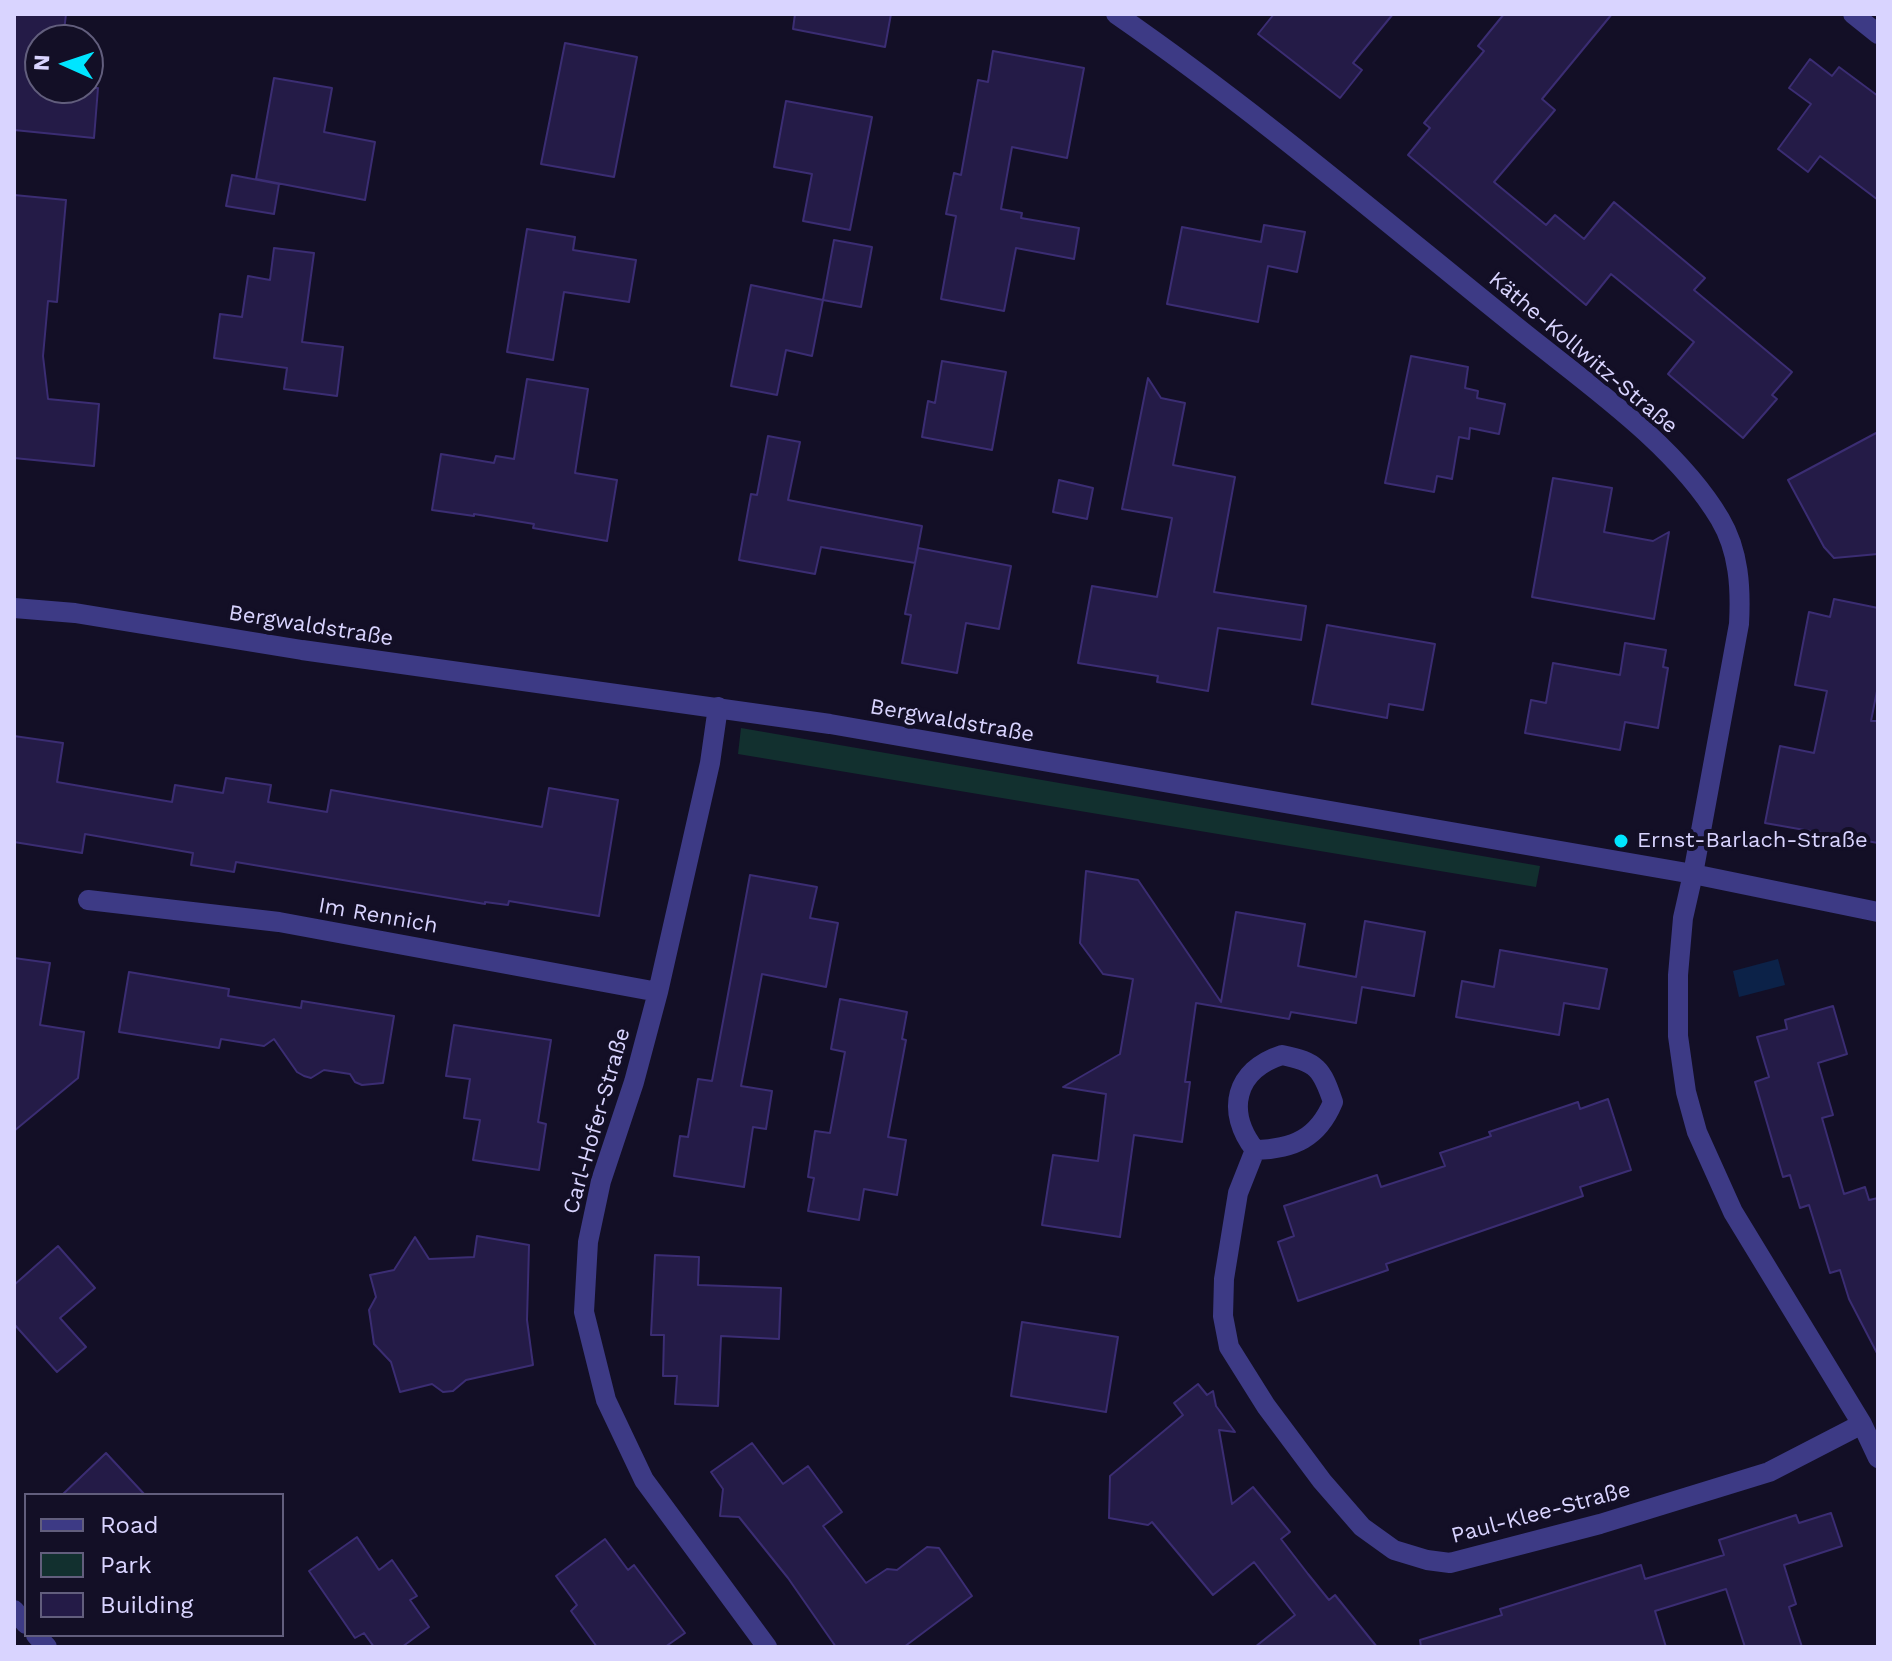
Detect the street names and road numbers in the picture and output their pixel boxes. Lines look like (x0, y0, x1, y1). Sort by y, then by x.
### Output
street label: Käthe-Kollwitz-Straße (1483, 266, 1683, 440)
street label: Bergwaldstraße (227, 600, 395, 652)
street label: Bergwaldstraße (868, 694, 1036, 748)
street label: Im Rennich (316, 893, 440, 939)
street label: Carl-Hofer-Straße (558, 1025, 636, 1217)
street label: Paul-Klee-Straße (1449, 1476, 1633, 1550)

